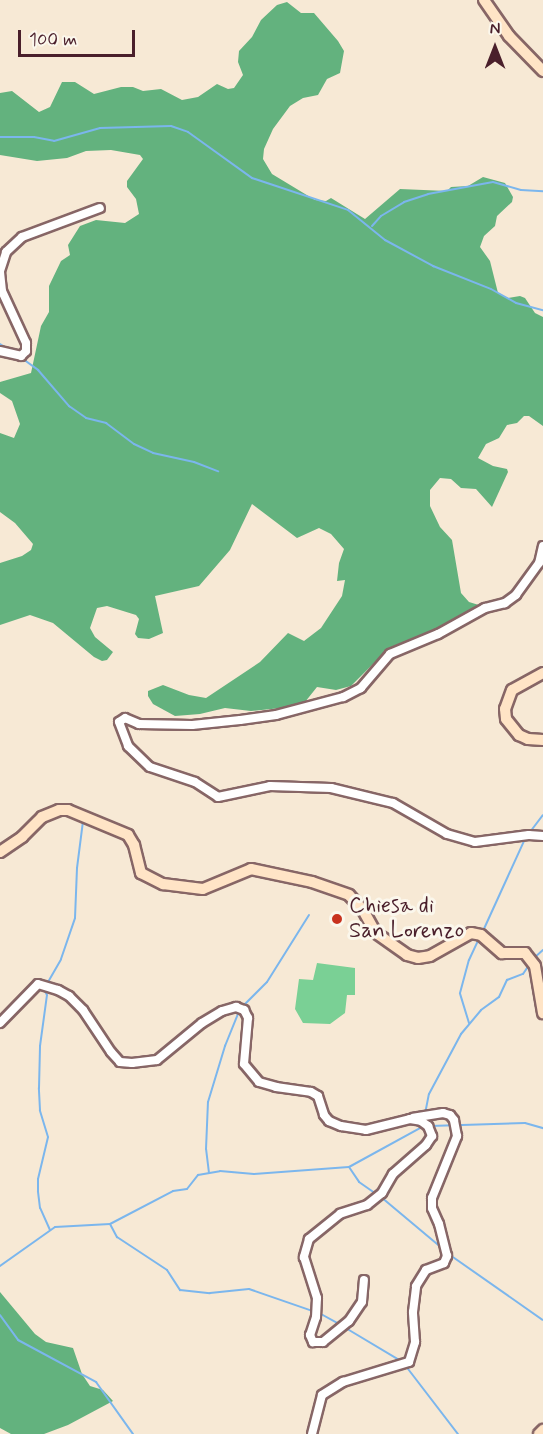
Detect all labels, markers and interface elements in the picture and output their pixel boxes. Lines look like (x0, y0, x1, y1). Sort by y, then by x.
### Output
scale bar (21, 18, 138, 56)
north arrow (465, 18, 525, 78)
text: N (490, 19, 500, 40)
text: 100 m (29, 28, 77, 52)
place label: Chiesa di San Lorenzo (349, 893, 469, 944)
marker: Chiesa di San Lorenzo (330, 912, 344, 926)

